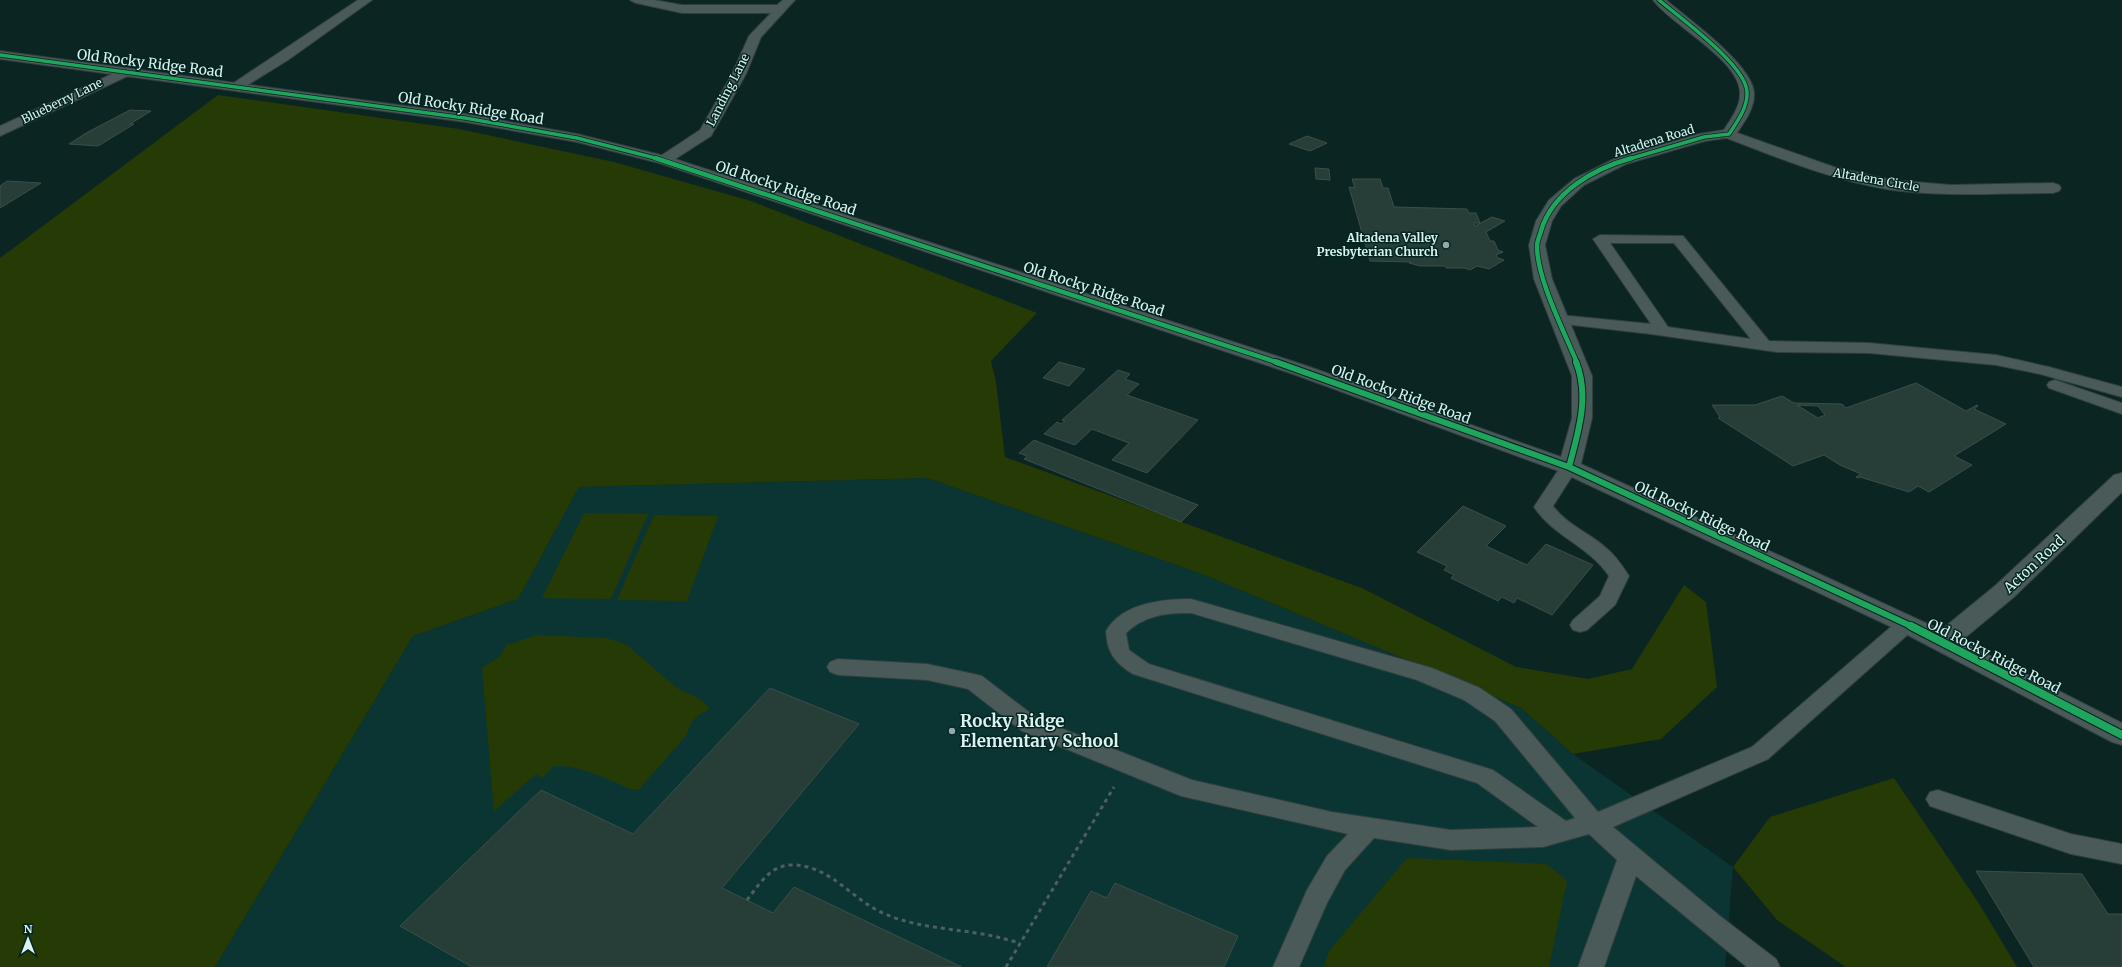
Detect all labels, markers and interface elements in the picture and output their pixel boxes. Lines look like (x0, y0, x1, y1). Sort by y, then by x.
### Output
street label: Old Rocky Ridge Road (76, 45, 225, 81)
street label: Landing Lane (703, 51, 752, 129)
street label: Blueberry Lane (19, 74, 105, 127)
street label: Old Rocky Ridge Road (397, 88, 546, 128)
street label: Altadena Road (1611, 121, 1696, 160)
street label: Old Rocky Ridge Road (713, 157, 859, 219)
street label: Altadena Circle (1831, 164, 1920, 194)
place label: Altadena Valley Presbyterian Church (1317, 230, 1439, 259)
marker: Altadena Valley Presbyterian Church (1441, 240, 1451, 250)
street label: Old Rocky Ridge Road (1021, 258, 1167, 320)
street label: Old Rocky Ridge Road (1329, 360, 1474, 428)
street label: Old Rocky Ridge Road (1632, 477, 1773, 555)
street label: Acton Road (1999, 531, 2069, 597)
street label: Old Rocky Ridge Road (1924, 615, 2064, 698)
place label: Rocky Ridge Elementary School (960, 710, 1119, 752)
marker: Rocky Ridge Elementary School (947, 726, 957, 736)
north arrow (8, 919, 48, 959)
text: N (24, 922, 33, 936)

